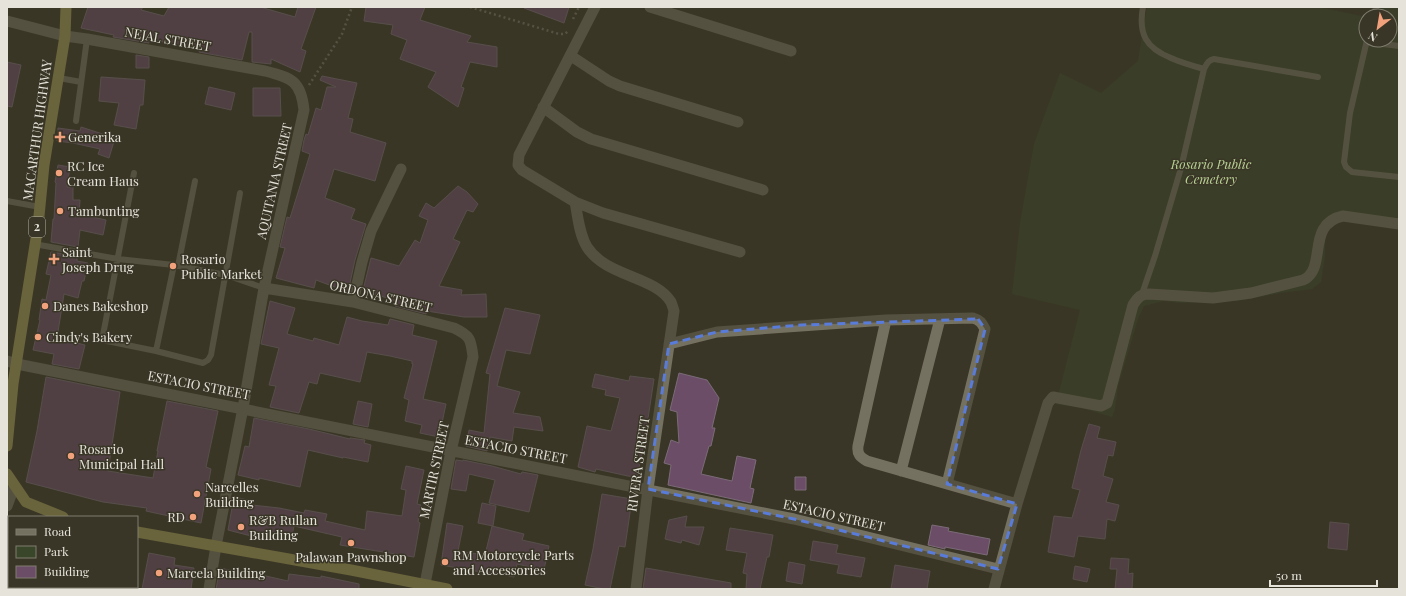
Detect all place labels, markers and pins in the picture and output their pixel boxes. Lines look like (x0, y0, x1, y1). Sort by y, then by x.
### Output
place label: Generika (68, 128, 122, 145)
marker: Generika (55, 132, 65, 142)
place label: RC Ice Cream Haus (67, 157, 139, 189)
marker: RC Ice Cream Haus (54, 168, 64, 178)
place label: Tambunting (68, 202, 140, 219)
marker: Tambunting (55, 206, 65, 216)
place label: Saint Joseph Drug (61, 243, 134, 275)
place label: Rosario Public Market (181, 250, 262, 282)
marker: Saint Joseph Drug (49, 254, 59, 264)
marker: Rosario Public Market (168, 261, 178, 271)
place label: Danes Bakeshop (53, 297, 148, 314)
marker: Danes Bakeshop (40, 301, 50, 311)
place label: Cindy's Bakery (46, 328, 133, 345)
marker: Cindy's Bakery (33, 332, 43, 342)
place label: Rosario Municipal Hall (79, 440, 164, 472)
marker: Rosario Municipal Hall (66, 451, 76, 461)
place label: Narcelles Building (205, 478, 259, 510)
marker: Narcelles Building (192, 489, 202, 499)
place label: RD (167, 508, 185, 525)
place label: R&B Rullan Building (249, 511, 318, 543)
marker: RD (188, 512, 198, 522)
marker: R&B Rullan Building (236, 522, 246, 532)
marker: Palawan Pawnshop (346, 538, 356, 548)
place label: RM Motorcycle Parts and Accessories (453, 546, 574, 578)
place label: Palawan Pawnshop (295, 548, 407, 565)
marker: RM Motorcycle Parts and Accessories (440, 557, 450, 567)
place label: Marcela Building (167, 564, 265, 581)
marker: Marcela Building (154, 568, 164, 578)

